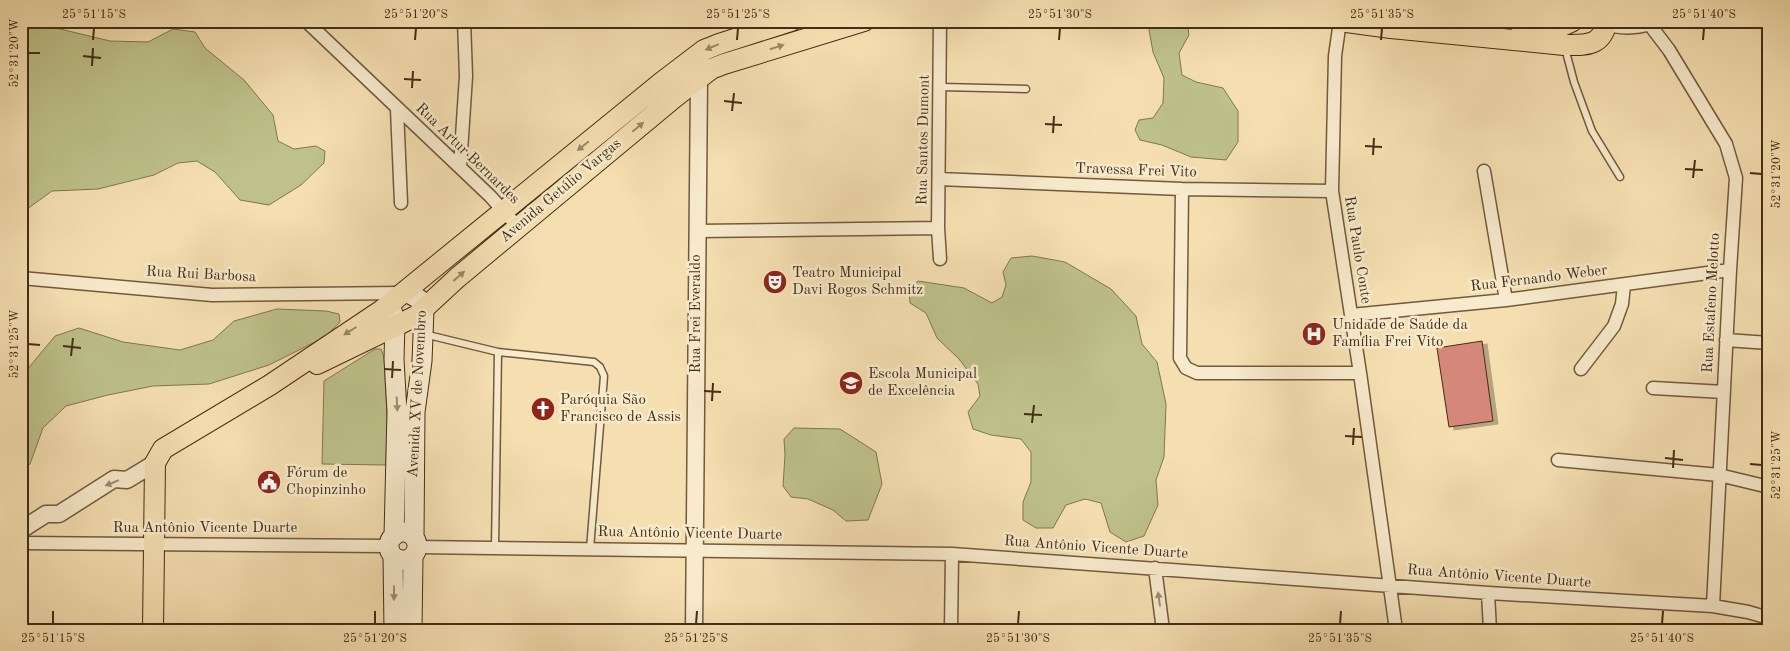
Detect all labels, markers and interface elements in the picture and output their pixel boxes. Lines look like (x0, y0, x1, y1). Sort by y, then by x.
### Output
text: 25°51'15"S (62, 8, 126, 21)
text: 25°51'20"S (384, 8, 448, 21)
text: 25°51'25"S (706, 8, 770, 21)
text: 25°51'30"S (1028, 8, 1092, 21)
text: 25°51'35"S (1350, 8, 1414, 21)
text: 25°51'40"S (1672, 8, 1736, 21)
text: 52°31'20"W (8, 18, 21, 88)
one-way arrow (769, 42, 784, 50)
one-way arrow (705, 44, 719, 52)
street label: Rua Santos Dumont (915, 74, 933, 206)
street label: Rua Artur Bernardes (412, 101, 522, 207)
one-way arrow (631, 121, 644, 132)
street label: Avenida Getúlio Vargas (498, 136, 624, 246)
text: 52°31'20"W (1770, 139, 1783, 209)
one-way arrow (577, 141, 590, 152)
street label: Travessa Frei Vito (1075, 161, 1197, 181)
street label: Rua Paulo Conte (1341, 195, 1373, 305)
street label: Rua Estafeno Melotto (1701, 233, 1723, 373)
street label: Rua Frei Everaldo (689, 254, 704, 374)
street label: Rua Fernando Weber (1470, 263, 1608, 295)
street label: Rua Rui Barbosa (146, 265, 257, 285)
place label: Teatro Municipal Davi Rogos Schmitz (792, 266, 923, 298)
theatre icon: Teatro Municipal Davi Rogos Schmitz (762, 269, 788, 295)
one-way arrow (453, 270, 466, 281)
text: 52°31'25"W (8, 309, 21, 379)
street label: Avenida XV de Novembro (406, 310, 430, 478)
place label: Unidade de Saúde da Família Frei Vito (1332, 318, 1468, 350)
hospital icon: Unidade de Saúde da Família Frei Vito (1301, 321, 1327, 347)
one-way arrow (343, 326, 356, 335)
place label: Escola Municipal de Excelência (868, 367, 977, 399)
school or university icon: Escola Municipal de Excelência (838, 370, 864, 396)
place label: Paróquia São Francisco de Assis (560, 393, 681, 425)
one-way arrow (393, 396, 401, 412)
church icon: Paróquia São Francisco de Assis (530, 396, 556, 422)
text: 52°31'25"W (1770, 430, 1783, 500)
place label: Fórum de Chopinzinho (286, 466, 366, 498)
public building icon: Fórum de Chopinzinho (256, 469, 282, 495)
one-way arrow (104, 479, 119, 487)
street label: Rua Antônio Vicente Duarte (113, 521, 297, 536)
street label: Rua Antônio Vicente Duarte (598, 525, 783, 543)
street label: Rua Antônio Vicente Duarte (1003, 534, 1189, 562)
street label: Rua Antônio Vicente Duarte (1406, 563, 1592, 591)
one-way arrow (390, 585, 398, 601)
one-way arrow (1155, 591, 1163, 607)
text: 25°51'15"S (21, 632, 85, 645)
text: 25°51'20"S (343, 632, 407, 645)
text: 25°51'25"S (664, 632, 728, 645)
text: 25°51'30"S (986, 632, 1050, 645)
text: 25°51'35"S (1308, 632, 1372, 645)
text: 25°51'40"S (1630, 632, 1694, 645)

